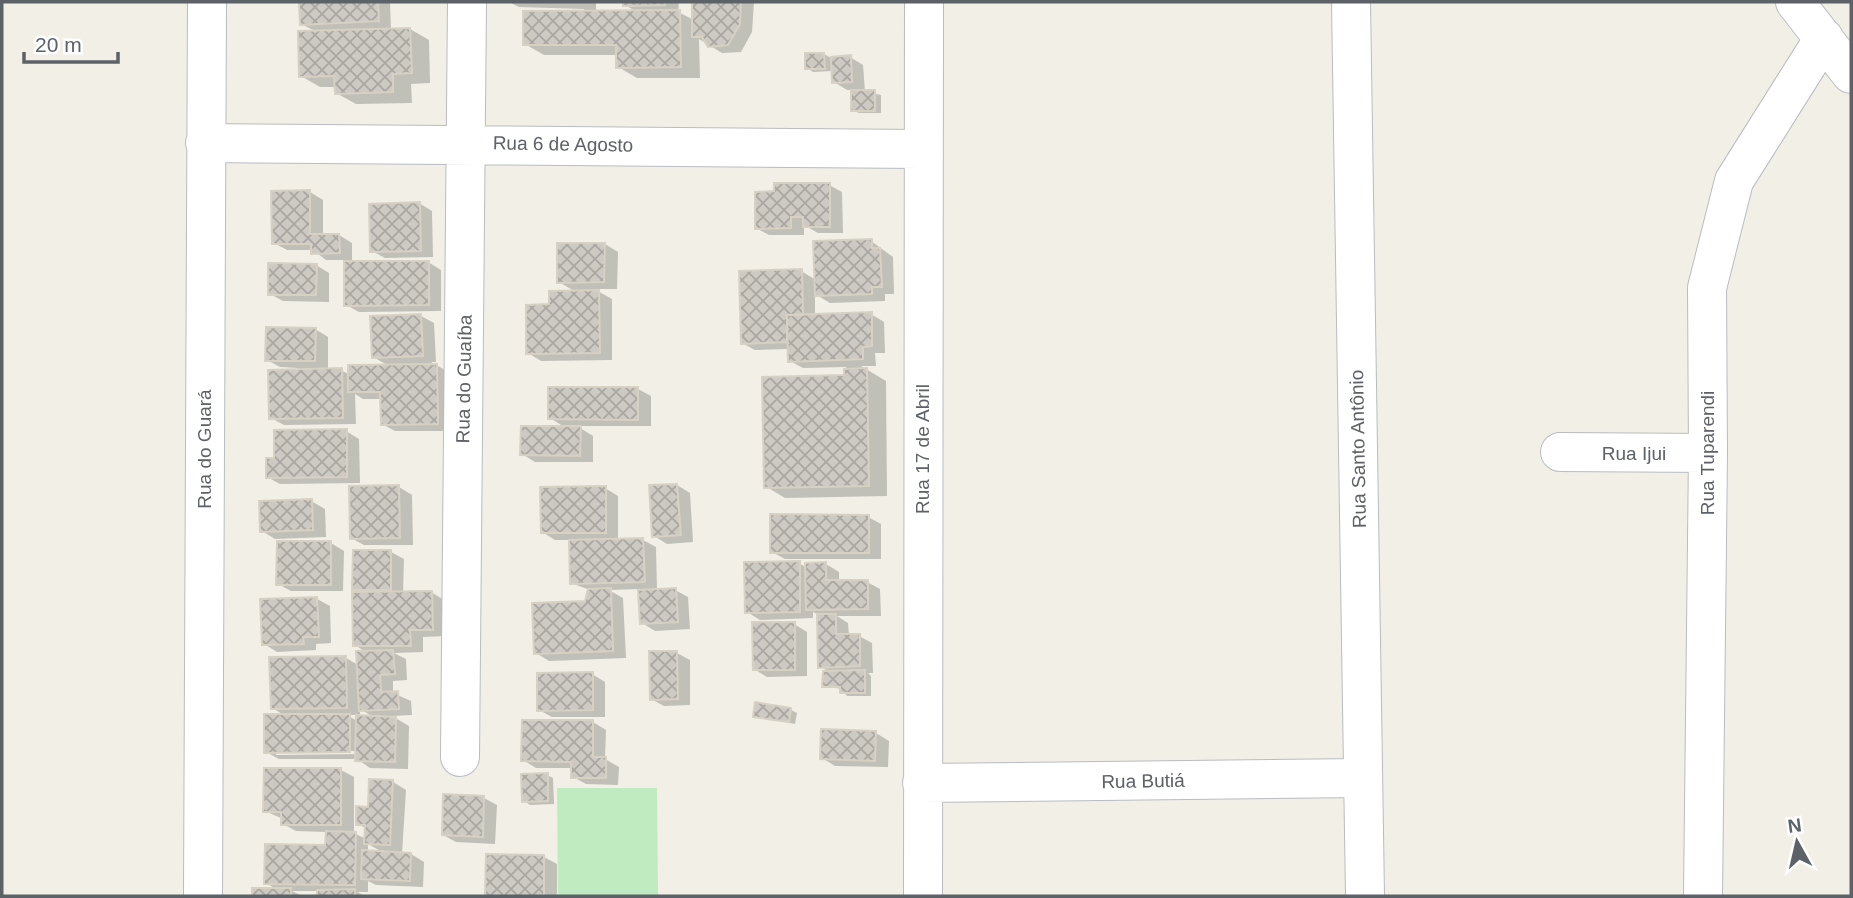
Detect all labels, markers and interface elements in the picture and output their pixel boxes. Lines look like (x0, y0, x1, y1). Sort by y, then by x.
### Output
scale bar (24, 21, 119, 65)
text: 20 m (35, 33, 82, 56)
street label: Rua 6 de Agosto (493, 132, 633, 156)
street label: Rua do Guaíba (452, 314, 476, 444)
street label: Rua Santo Antônio (1346, 370, 1370, 528)
street label: Rua 17 de Abril (912, 384, 933, 514)
street label: Rua do Guará (194, 389, 215, 509)
street label: Rua Tuparendi (1697, 391, 1718, 515)
street label: Rua Ijui (1602, 443, 1666, 464)
street label: Rua Butiá (1101, 770, 1185, 792)
north arrow (1762, 807, 1832, 877)
text: N (1786, 814, 1803, 837)

